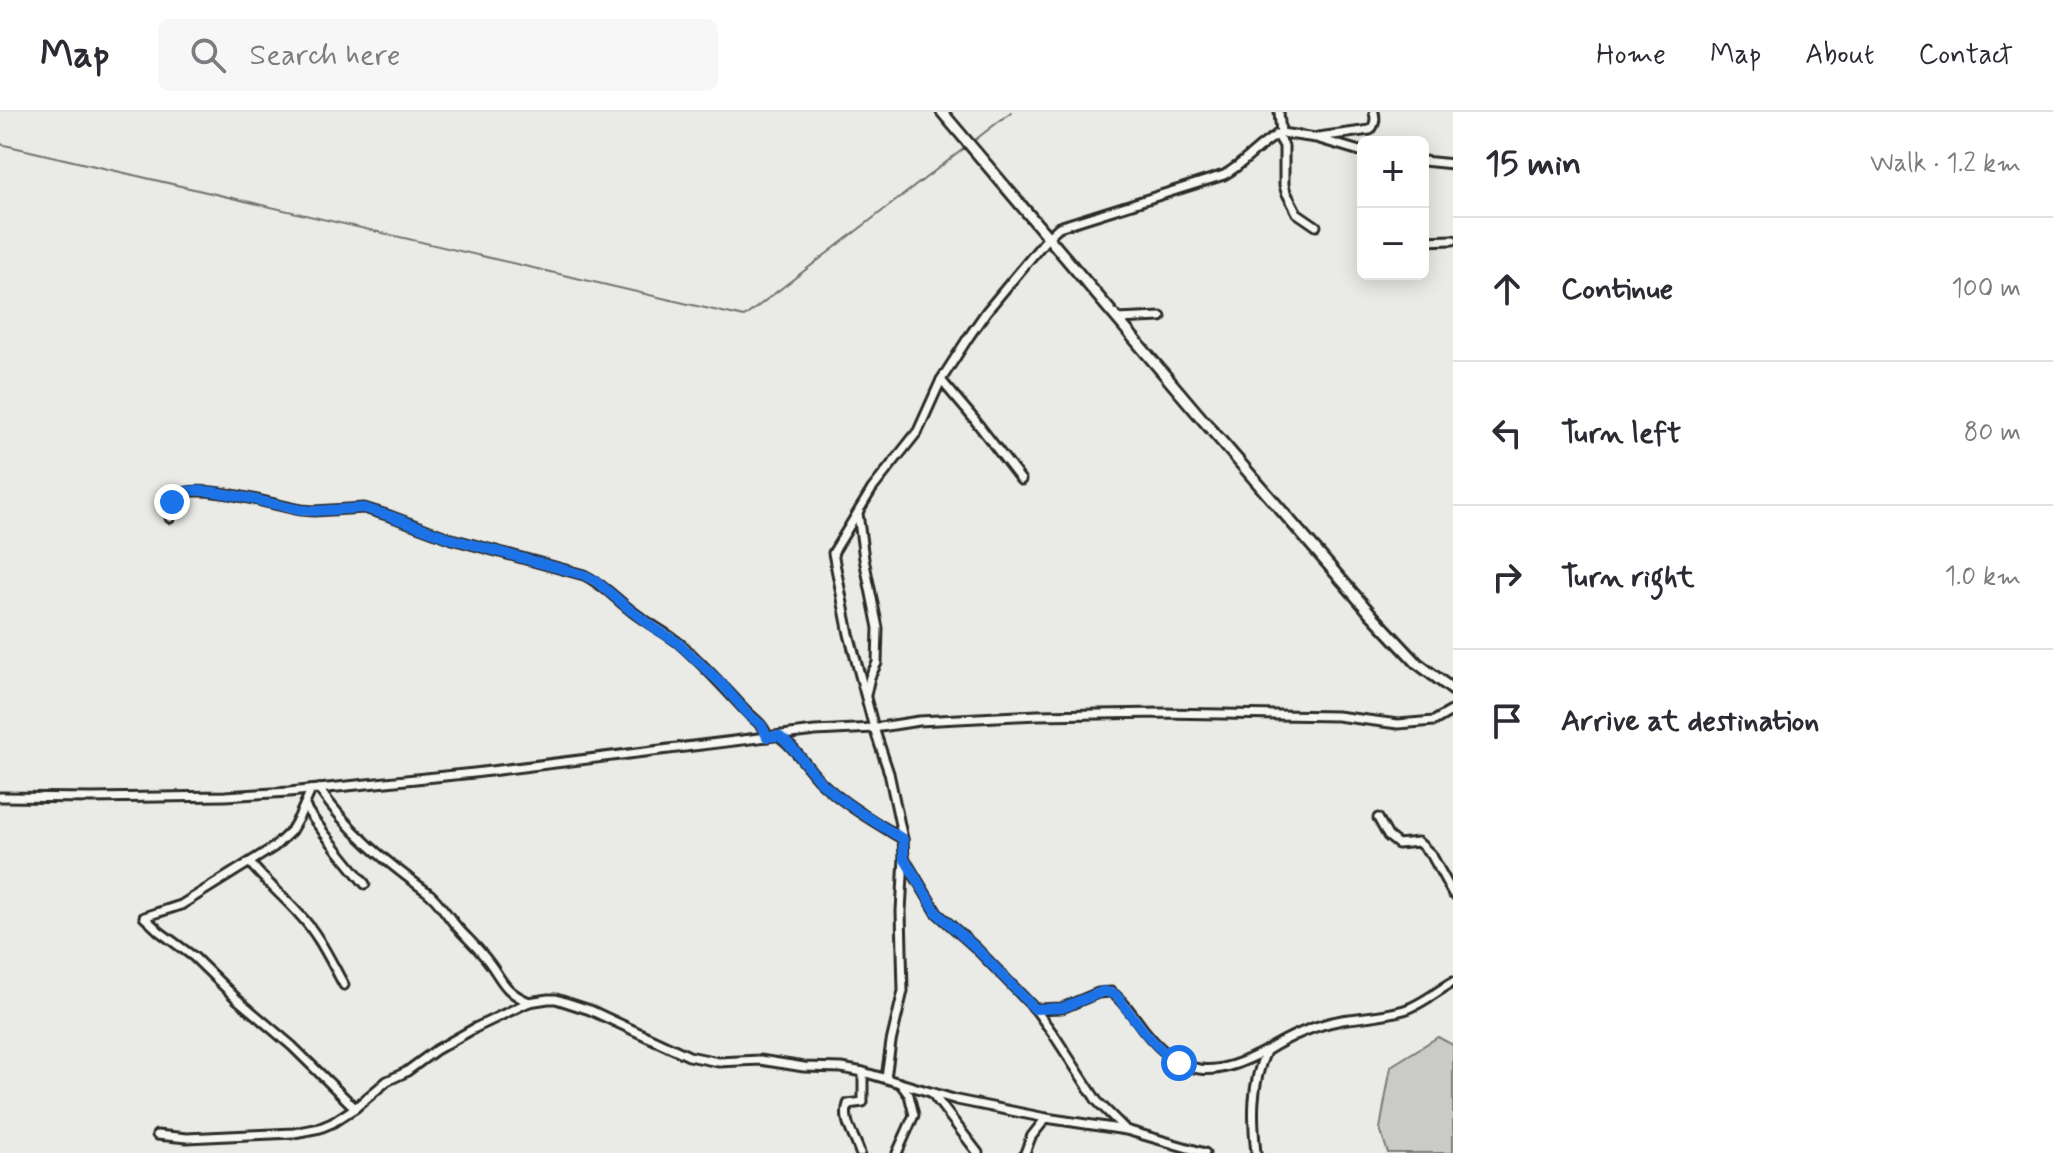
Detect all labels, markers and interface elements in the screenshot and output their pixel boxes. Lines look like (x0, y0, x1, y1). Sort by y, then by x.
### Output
search box (158, 19, 718, 91)
text: Map (40, 31, 110, 80)
icon: search (186, 33, 230, 77)
text: Search here (250, 36, 401, 75)
text: Home (1596, 37, 1666, 74)
text: Map (1710, 37, 1761, 74)
text: About (1805, 37, 1874, 74)
text: Contact (1918, 37, 2013, 74)
map controls (1357, 136, 1429, 280)
button: + (1357, 136, 1429, 208)
text: 15 min (1485, 142, 1581, 187)
text: Walk · 1.2 km (1870, 147, 2021, 181)
button: − (1357, 208, 1429, 280)
icon: ahead (1485, 267, 1529, 311)
text: Continue (1561, 270, 1673, 309)
text: 100 m (1951, 272, 2021, 306)
icon: left (1485, 411, 1529, 455)
text: Turn left (1561, 414, 1681, 453)
text: 80 m (1964, 416, 2021, 450)
route end (154, 484, 190, 520)
icon: right (1485, 555, 1529, 599)
text: Turn right (1561, 558, 1694, 597)
text: 1.0 km (1944, 560, 2021, 594)
icon: arrive (1485, 699, 1529, 743)
text: Arrive at destination (1561, 702, 1819, 741)
route start (1161, 1045, 1197, 1081)

